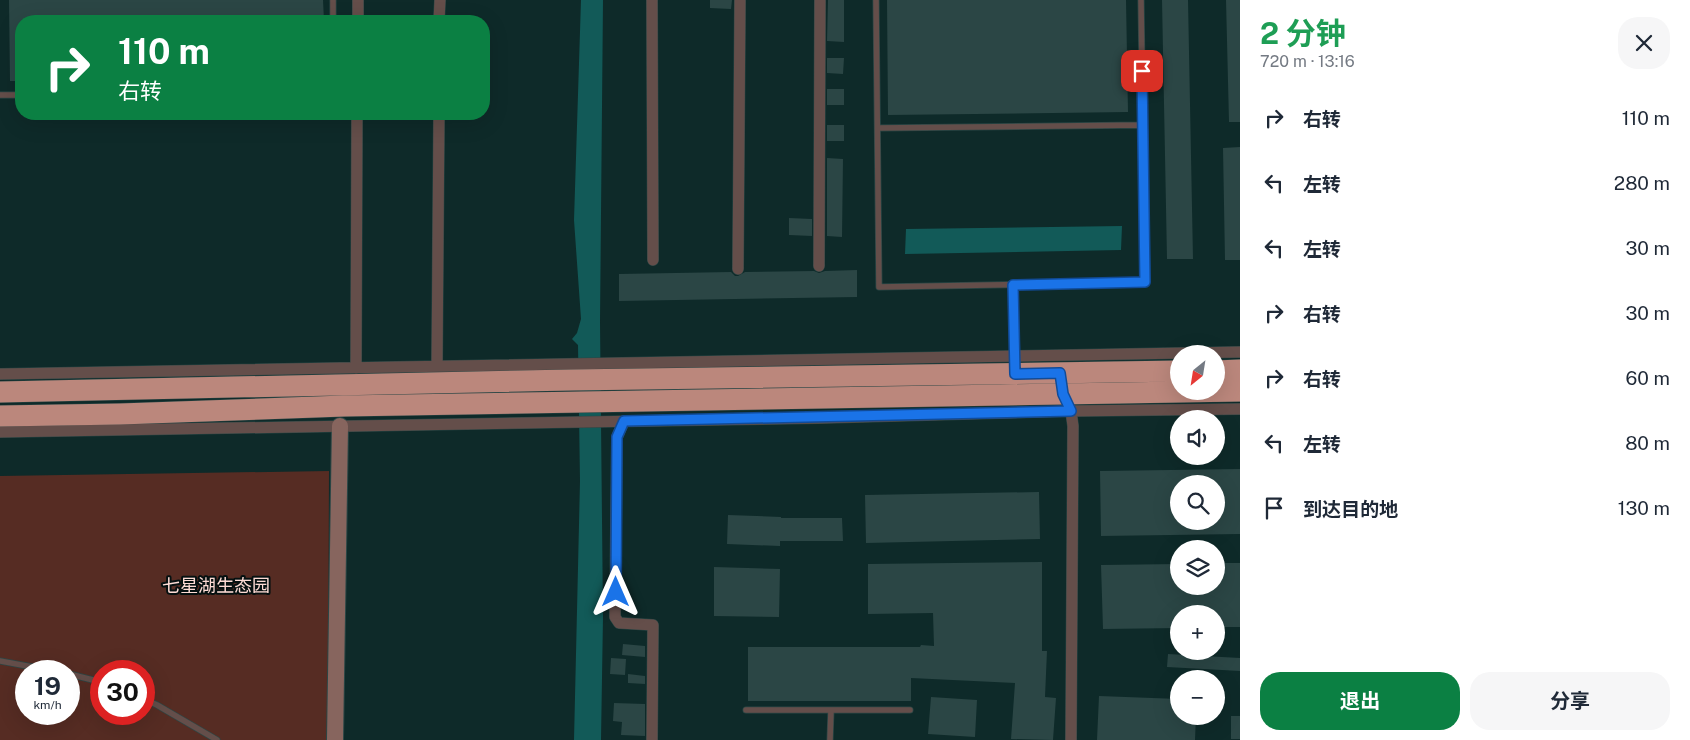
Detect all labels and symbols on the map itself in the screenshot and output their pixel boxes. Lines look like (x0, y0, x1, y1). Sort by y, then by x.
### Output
pin (1121, 50, 1163, 92)
north arrow (1170, 345, 1225, 400)
position arrow (589, 565, 641, 617)
park label: 七星湖生态园 (162, 575, 270, 596)
speed limit sign: 30 (90, 660, 155, 725)

